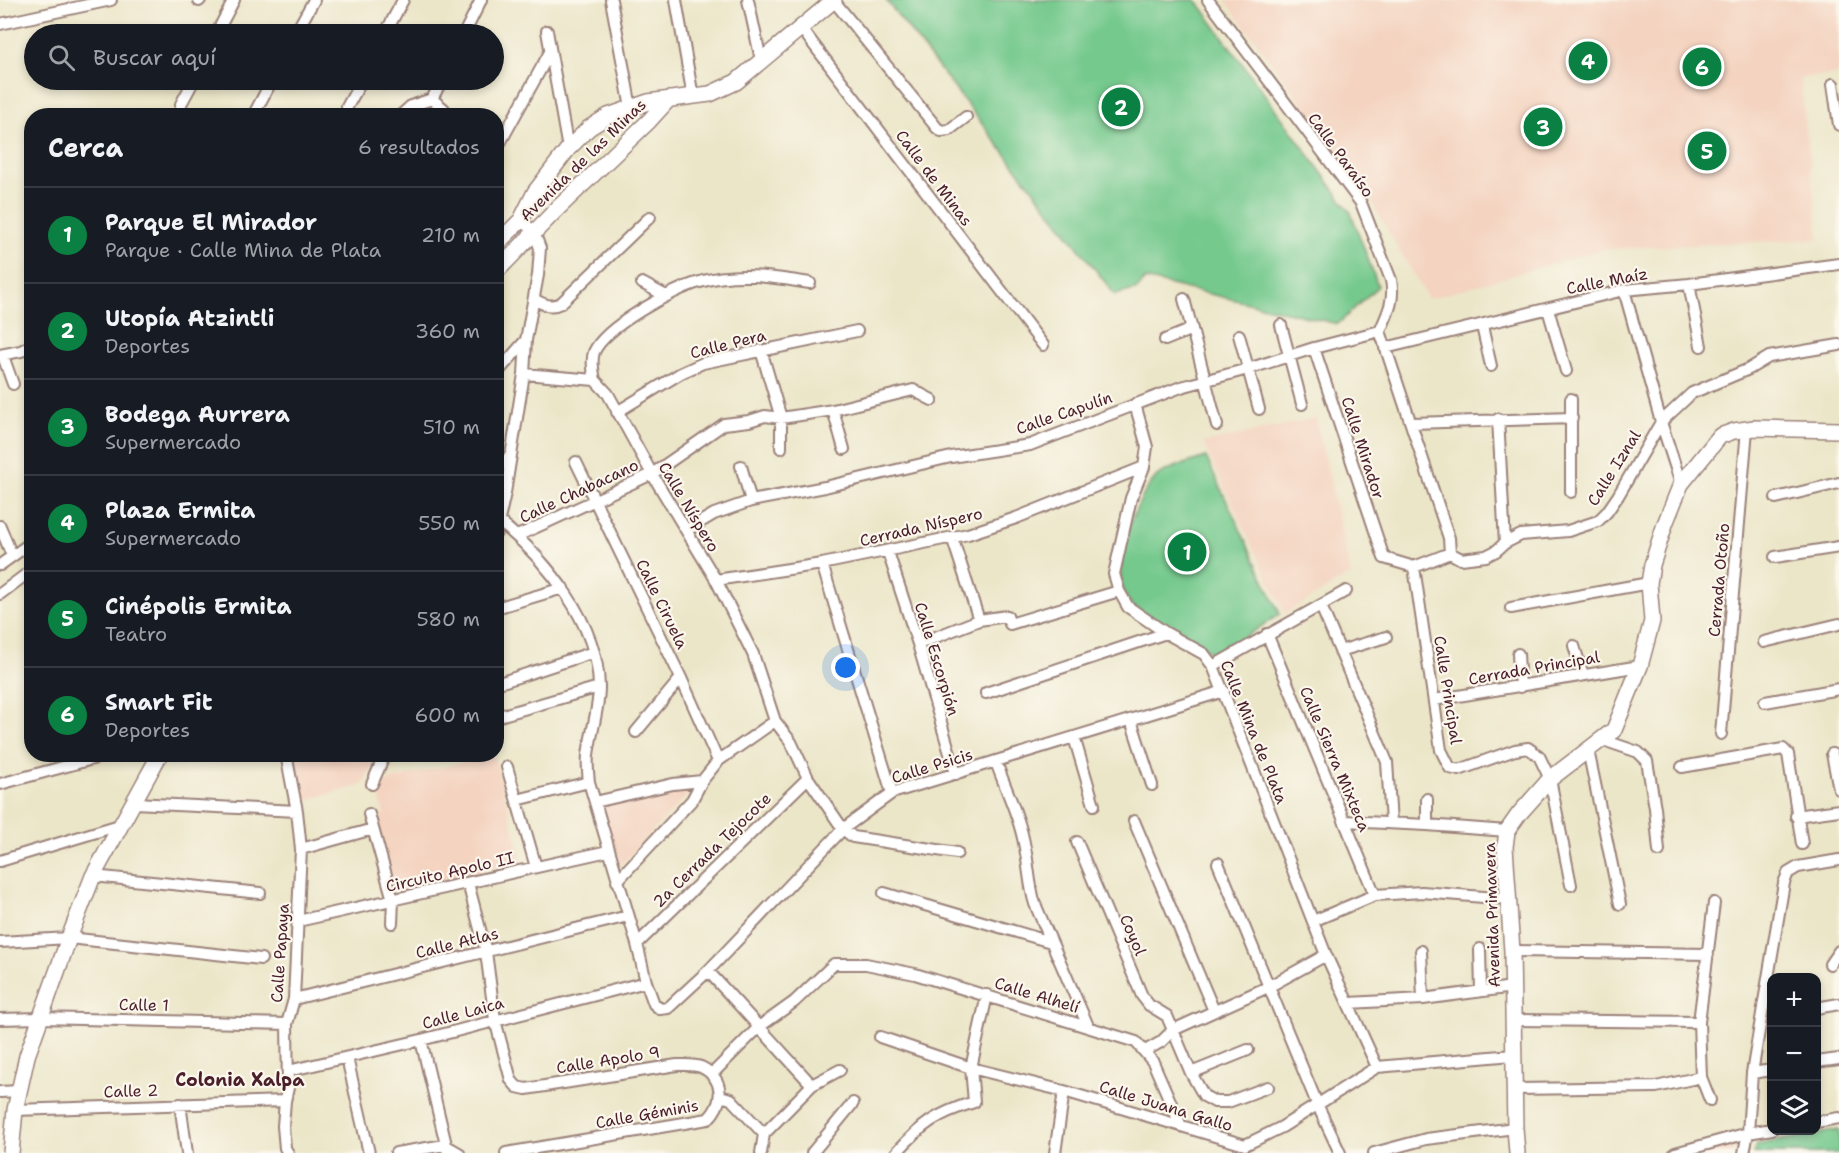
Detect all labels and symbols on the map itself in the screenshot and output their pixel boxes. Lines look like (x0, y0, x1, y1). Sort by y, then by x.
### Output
pin: 4 (1568, 38, 1608, 84)
pin: 6 (1682, 44, 1722, 90)
pin: 2 (1102, 84, 1140, 130)
street label: Avenida de las Minas (515, 94, 651, 226)
pin: 3 (1524, 104, 1562, 150)
street label: Calle Paraíso (1303, 109, 1379, 201)
street label: Calle de Minas (891, 126, 977, 230)
pin: 5 (1688, 128, 1726, 174)
street label: Calle Maíz (1565, 263, 1649, 299)
street label: Calle Pera (688, 324, 768, 364)
street label: Calle Capulín (1013, 387, 1115, 439)
street label: Calle Mirador (1337, 394, 1389, 502)
street label: Calle Iznal (1582, 426, 1646, 510)
street label: Calle Chabacano (516, 454, 642, 528)
street label: Calle Níspero (654, 458, 724, 556)
street label: Cerrada Níspero (858, 503, 984, 551)
street label: Cerrada Otoño (1704, 522, 1734, 638)
pin: 1 (1168, 530, 1206, 574)
street label: Calle Ciruela (631, 556, 693, 652)
street label: Calle Escorpión (910, 600, 964, 719)
street label: Calle Principal (1429, 634, 1467, 746)
street label: Cerrada Principal (1467, 646, 1602, 690)
your location (831, 653, 860, 682)
street label: Calle Mina de Plata (1216, 657, 1292, 807)
street label: Calle Sierra Mixteca (1295, 683, 1375, 835)
street label: Calle Psicis (889, 744, 975, 788)
street label: 2a Cerrada Tejocote (648, 788, 776, 912)
street label: Avenida Primavera (1479, 842, 1505, 988)
street label: Circuito Apolo II (384, 847, 516, 897)
street label: Calle Papaya (266, 903, 294, 1003)
street label: Coyol (1115, 911, 1151, 959)
street label: Calle Atlas (413, 923, 501, 963)
street label: Calle Alhelí (992, 972, 1082, 1018)
street label: Calle Laica (420, 992, 506, 1034)
street label: Calle 1 (119, 994, 169, 1016)
street label: Calle Apolo 9 (555, 1041, 661, 1079)
district label: Colonia Xalpa (175, 1068, 305, 1092)
street label: Calle Juana Gallo (1097, 1076, 1235, 1136)
street label: Calle 2 (103, 1080, 159, 1102)
street label: Calle Géminis (594, 1095, 700, 1133)

